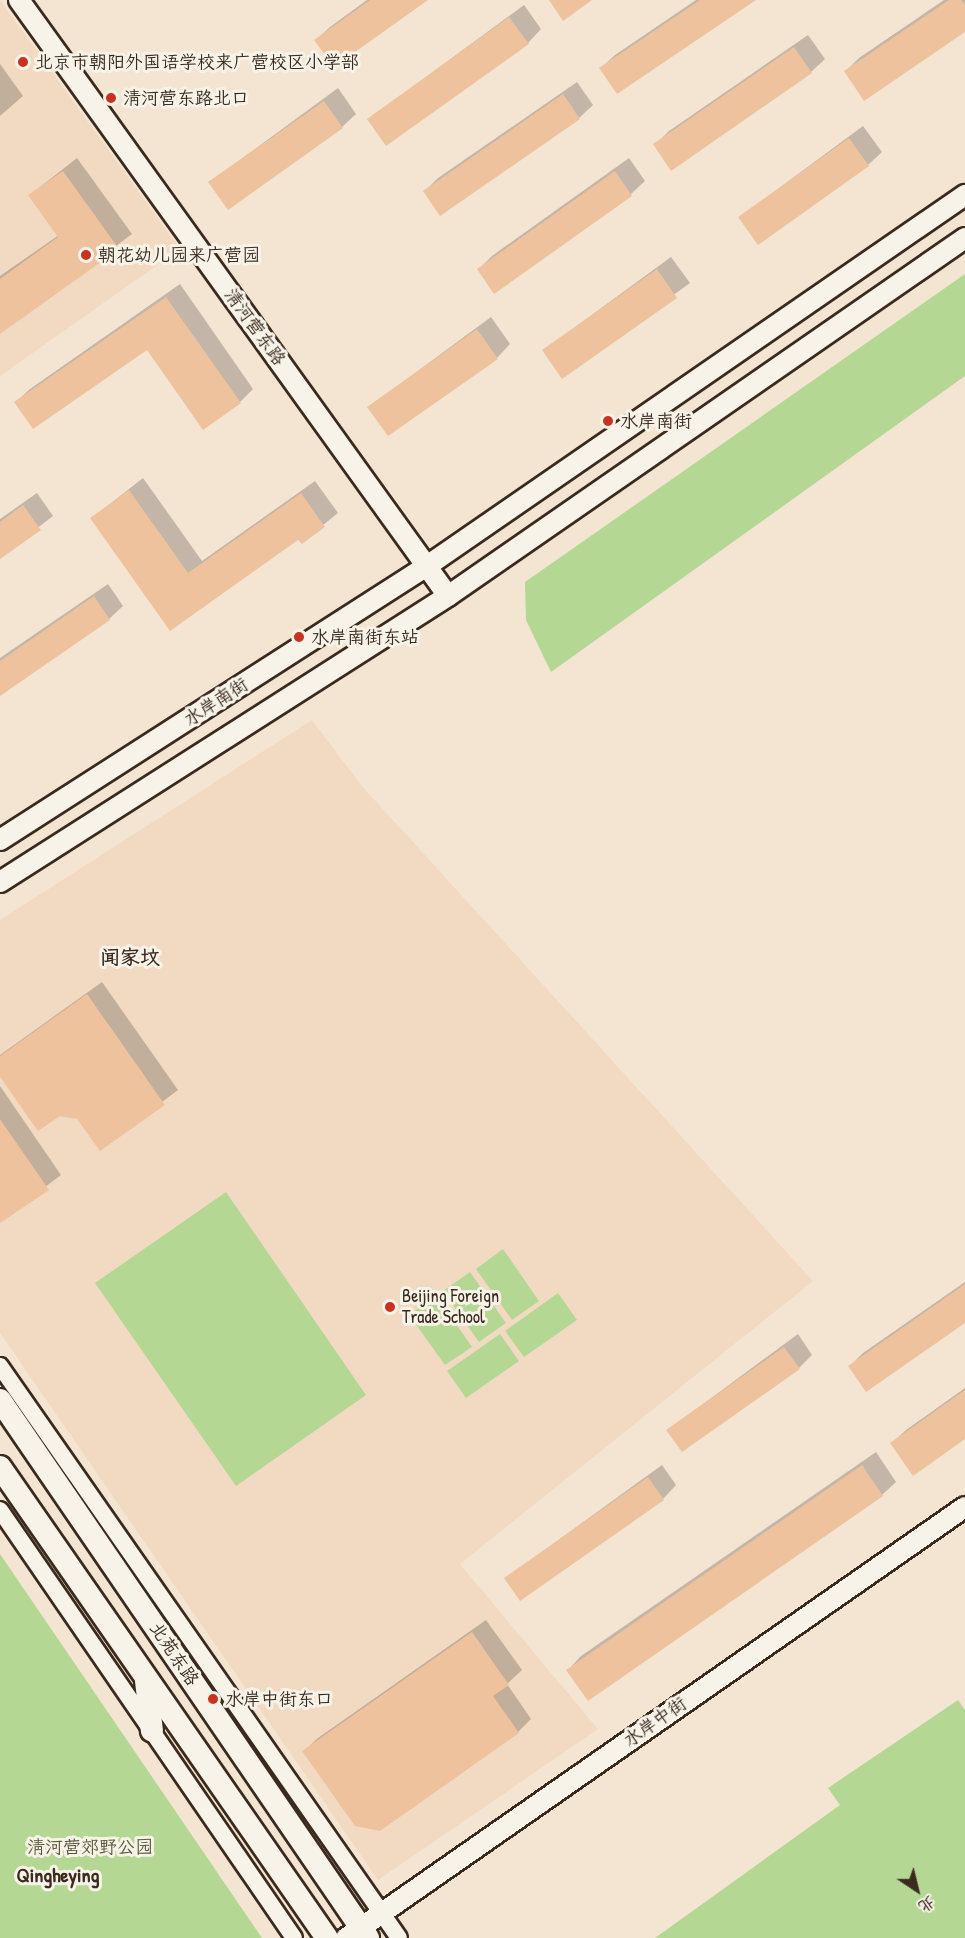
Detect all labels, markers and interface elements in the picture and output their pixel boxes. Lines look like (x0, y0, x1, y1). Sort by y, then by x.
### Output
place label: 北京市朝阳外国语学校来广营校区小学部 (35, 51, 359, 73)
marker: 北京市朝阳外国语学校来广营校区小学部 (16, 55, 30, 69)
place label: 清河营东路北口 (123, 87, 249, 109)
marker: 清河营东路北口 (104, 91, 118, 105)
place label: 朝花幼儿园来广营园 (98, 244, 260, 266)
marker: 朝花幼儿园来广营园 (79, 248, 93, 262)
street label: 清河营东路 (220, 284, 290, 370)
place label: 水岸南街 (620, 410, 692, 432)
marker: 水岸南街 (601, 414, 615, 428)
place label: 水岸南街东站 (311, 626, 419, 648)
marker: 水岸南街东站 (292, 630, 306, 644)
street label: 水岸南街 (180, 673, 252, 731)
district label: 闻家坟 (100, 944, 160, 968)
place label: Beijing Foreign Trade School (402, 1286, 499, 1328)
marker: Beijing Foreign Trade School (383, 1300, 397, 1314)
street label: 北苑东路 (145, 1618, 203, 1690)
place label: 水岸中街东口 (225, 1688, 333, 1710)
marker: 水岸中街东口 (206, 1692, 220, 1706)
street label: 水岸中街 (619, 1693, 691, 1751)
park label: 清河营郊野公园 (27, 1836, 153, 1858)
north arrow (887, 1860, 947, 1920)
district label: Qingheying (17, 1862, 99, 1886)
text: 北 (914, 1891, 940, 1918)

